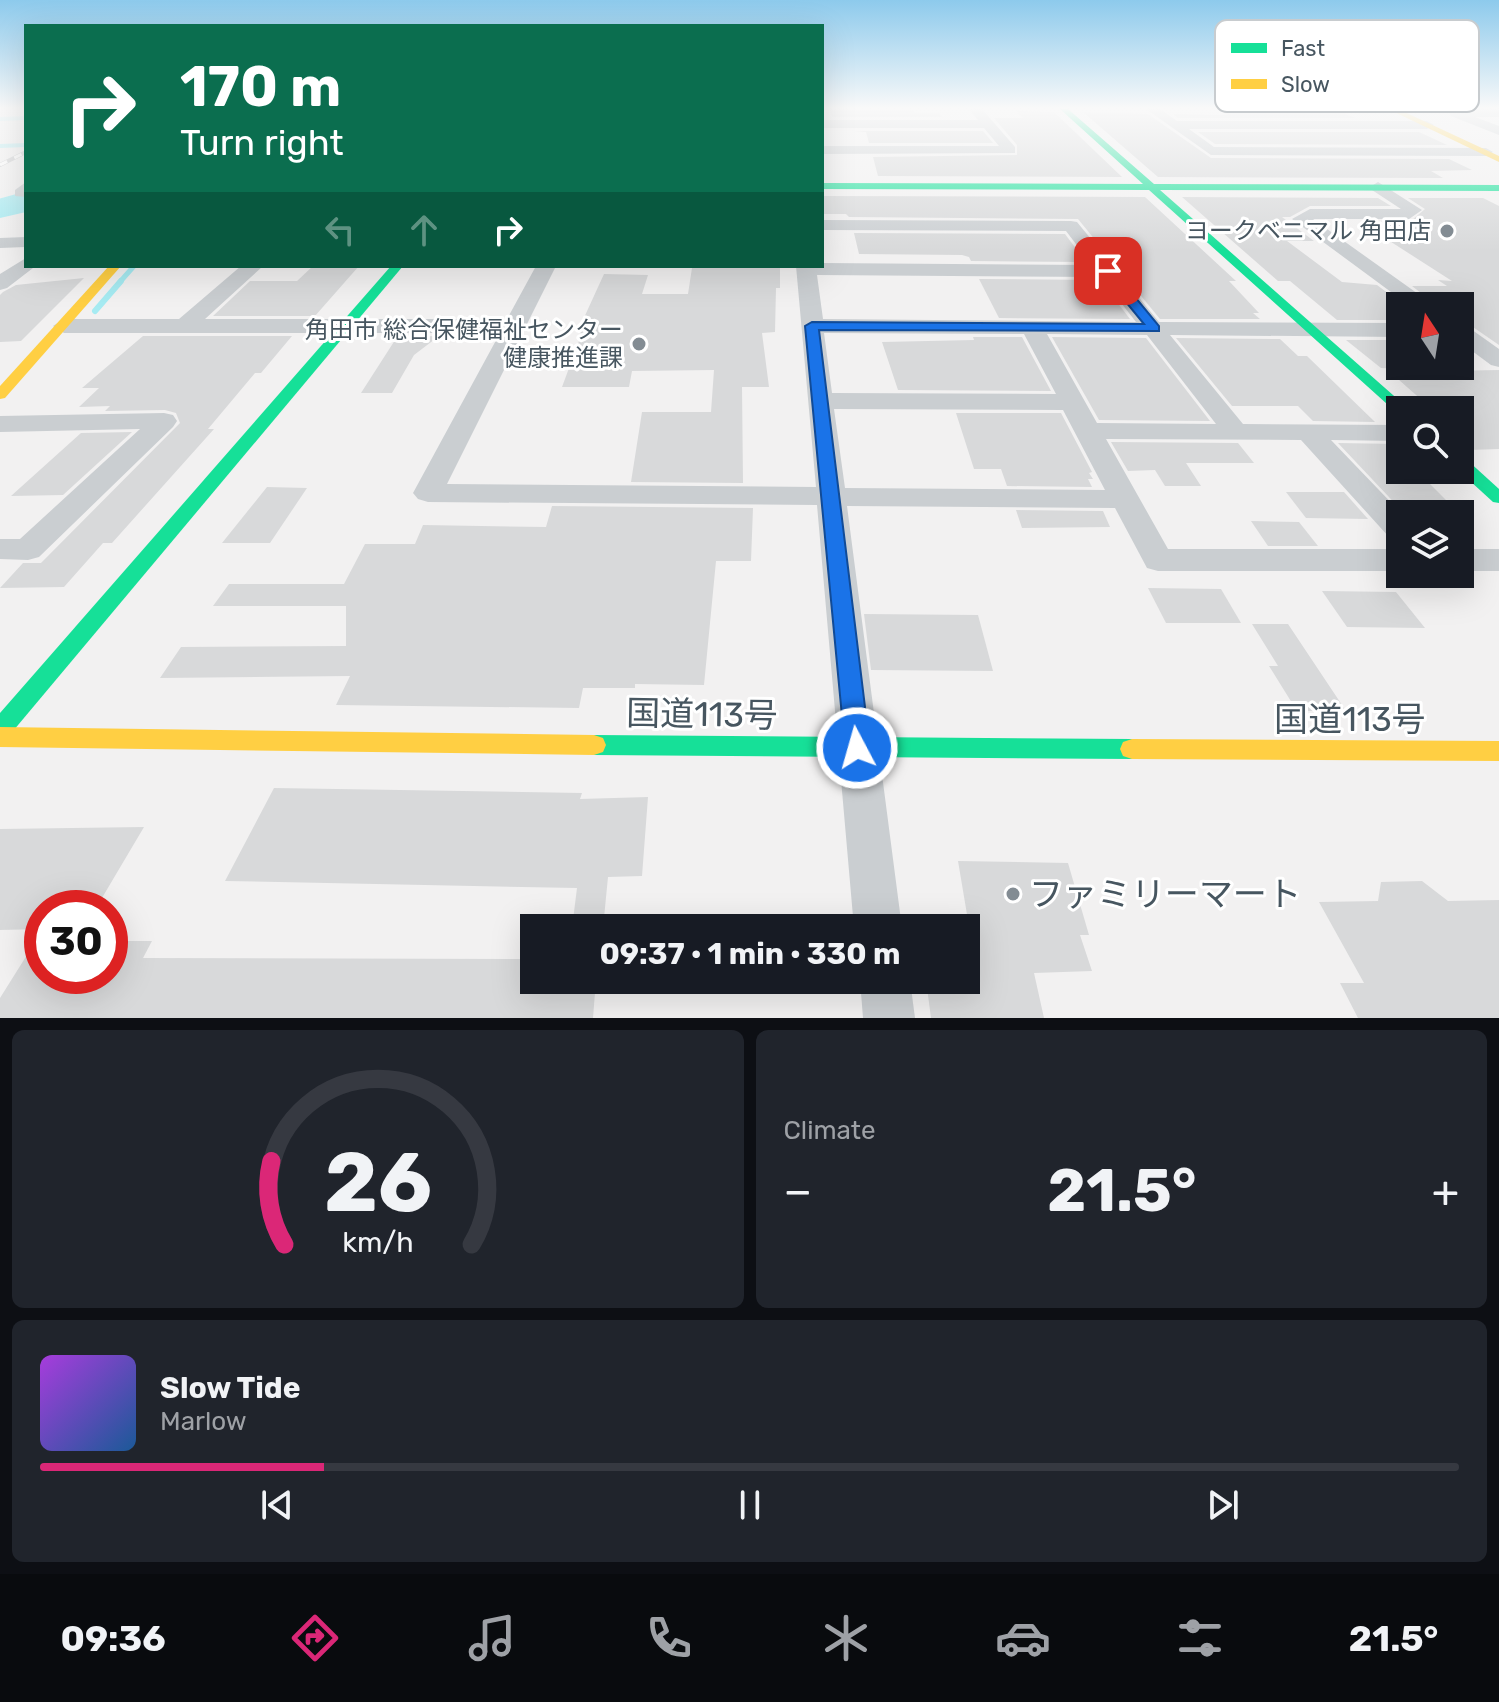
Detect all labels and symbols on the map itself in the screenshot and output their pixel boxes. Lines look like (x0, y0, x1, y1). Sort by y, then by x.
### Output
legend (1215, 20, 1479, 112)
text: Fast (1281, 35, 1326, 62)
text: Slow (1281, 71, 1330, 98)
place label: ヨークベニマル 角田店 (1185, 217, 1431, 245)
marker: ヨークベニマル 角田店 (1438, 222, 1456, 240)
pin (1074, 237, 1142, 305)
north arrow (1386, 292, 1474, 380)
place label: 角田市 総合保健福祉センター 健康推進課 (305, 316, 623, 372)
marker: 角田市 総合保健福祉センター 健康推進課 (630, 335, 648, 353)
street label: 国道113号 (626, 693, 778, 736)
street label: 国道113号 (1274, 699, 1426, 740)
position arrow (815, 706, 899, 790)
place label: ファミリーマート (1029, 874, 1301, 915)
marker: ファミリーマート (1004, 885, 1022, 903)
speed limit sign: 30 (24, 890, 128, 994)

